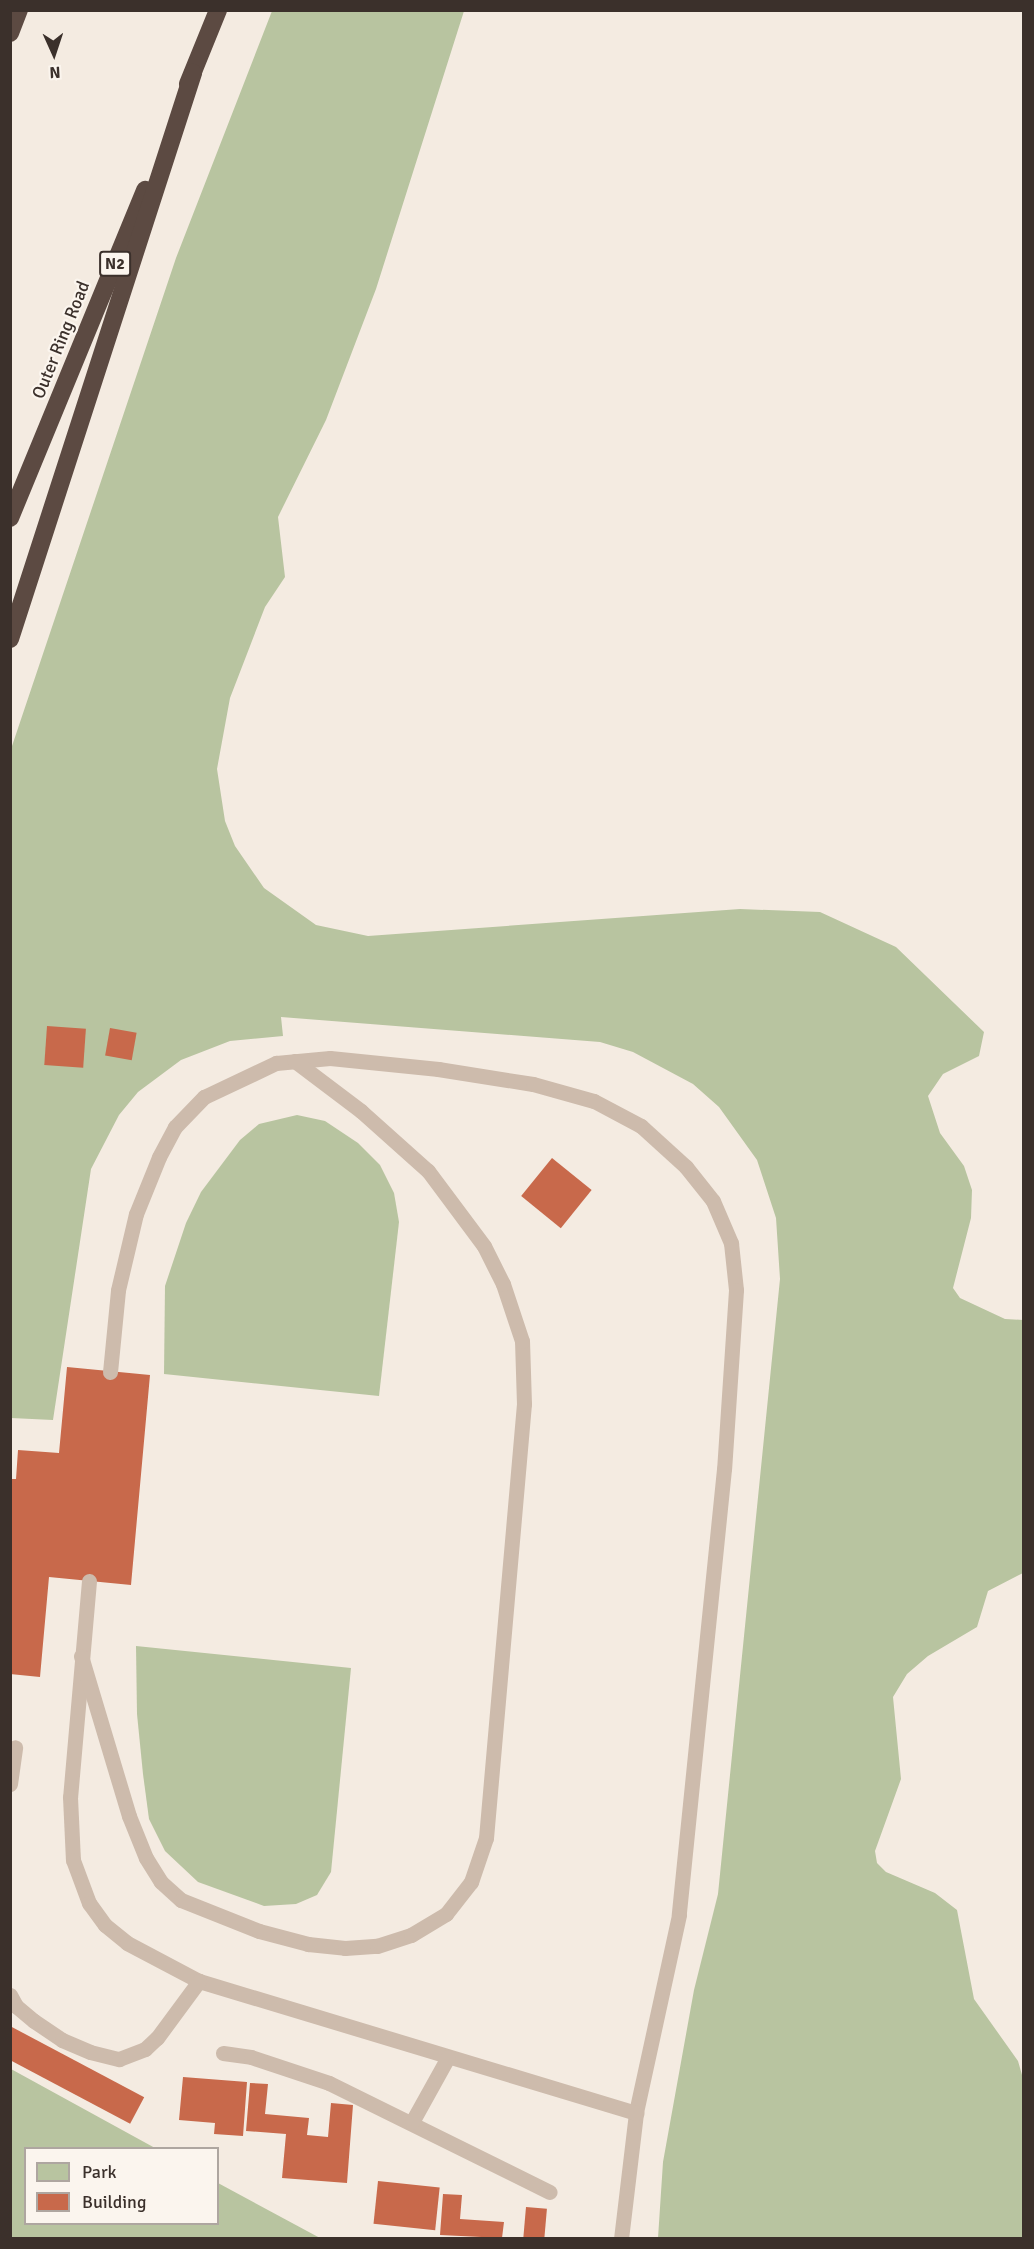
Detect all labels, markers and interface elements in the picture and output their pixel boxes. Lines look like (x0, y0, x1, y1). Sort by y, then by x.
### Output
north arrow (24, 24, 84, 84)
text: N (49, 62, 61, 82)
road number: N2 (98, 251, 132, 277)
street label: Outer Ring Road (28, 278, 94, 402)
legend (24, 2147, 219, 2225)
text: Park (82, 2161, 117, 2183)
text: Building (82, 2191, 146, 2213)

